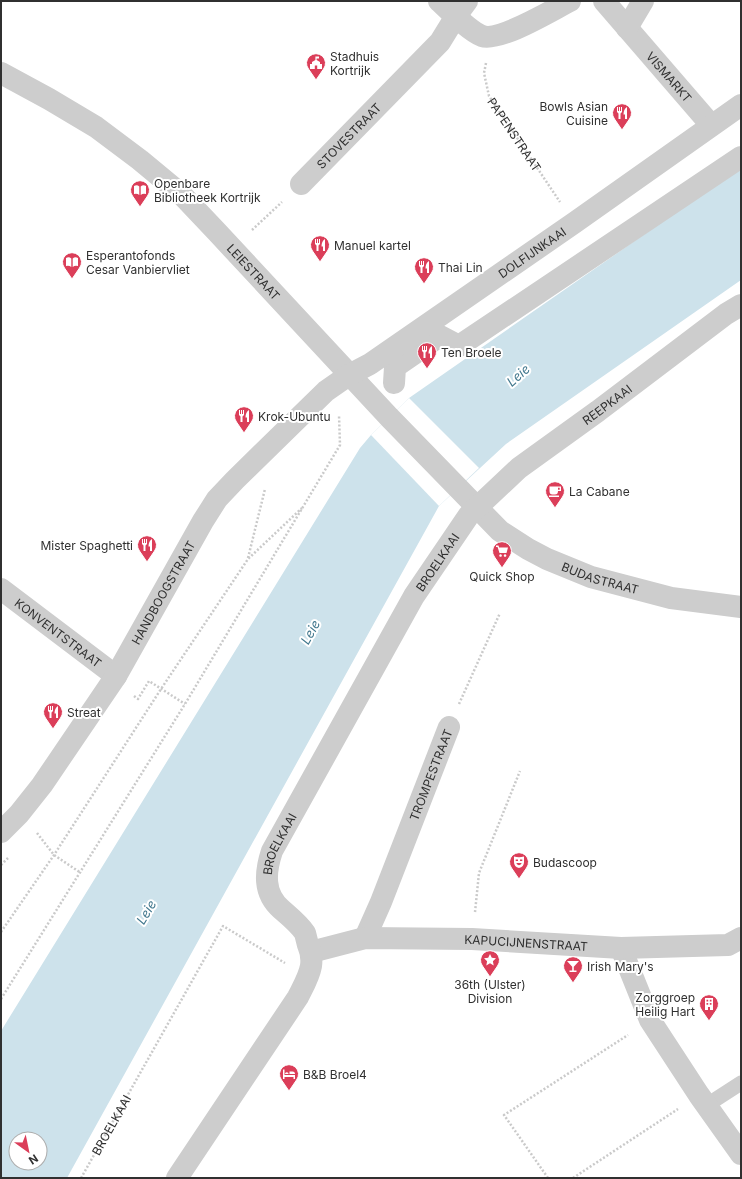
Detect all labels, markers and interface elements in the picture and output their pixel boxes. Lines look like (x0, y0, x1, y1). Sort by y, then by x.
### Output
street label: VISMARKT (643, 48, 695, 105)
place label: Stadhuis Kortrijk (330, 49, 379, 78)
public building icon: Stadhuis Kortrijk (305, 52, 327, 80)
street label: PAPENSTRAAT (485, 95, 545, 174)
street label: STOVESTRAAT (313, 99, 384, 171)
place label: Bowls Asian Cuisine (539, 99, 608, 128)
restaurant icon: Bowls Asian Cuisine (611, 102, 633, 130)
place label: Openbare Bibliotheek Kortrijk (154, 176, 261, 205)
library icon: Openbare Bibliotheek Kortrijk (129, 179, 151, 207)
street label: DOLFIJNKAAI (495, 224, 569, 281)
restaurant icon: Manuel kartel (309, 234, 331, 262)
place label: Manuel kartel (334, 238, 411, 253)
street label: LEIESTRAAT (224, 240, 284, 303)
place label: Esperantofonds Cesar Vanbiervliet (86, 248, 190, 277)
library icon: Esperantofonds Cesar Vanbiervliet (61, 251, 83, 279)
restaurant icon: Thai Lin (413, 256, 435, 284)
place label: Thai Lin (438, 260, 483, 275)
restaurant icon: Ten Broele (416, 341, 438, 369)
place label: Ten Broele (441, 345, 502, 360)
water label: Leie (503, 361, 533, 389)
street label: REEPKAAI (579, 381, 635, 427)
restaurant icon: Krok-Ubuntu (233, 405, 255, 433)
place label: Krok-Ubuntu (258, 409, 331, 424)
cafe icon: La Cabane (544, 480, 566, 508)
place label: La Cabane (569, 484, 630, 499)
street label: BROELKAAI (412, 530, 462, 594)
restaurant icon: Mister Spaghetti (136, 534, 158, 562)
place label: Mister Spaghetti (40, 538, 133, 553)
street label: HANDBOOGSTRAAT (128, 538, 198, 647)
supermarket icon: Quick Shop (491, 540, 513, 568)
street label: BUDASTRAAT (560, 558, 641, 597)
place label: Quick Shop (469, 569, 535, 584)
street label: KONVENTSTRAAT (12, 595, 105, 670)
water label: Leie (297, 617, 323, 647)
restaurant icon: Streat (42, 701, 64, 729)
place label: Streat (67, 705, 101, 720)
street label: TROMPESTRAAT (406, 726, 455, 823)
street label: BROELKAAI (259, 810, 299, 876)
theatre icon: Budascoop (508, 851, 530, 879)
place label: Budascoop (533, 855, 597, 870)
water label: Leie (133, 897, 159, 927)
street label: KAPUCIJNENSTRAAT (464, 931, 589, 954)
place icon: 36th (Ulster) Division (479, 949, 501, 977)
bar icon: Irish Mary's (562, 955, 584, 983)
place label: Irish Mary's (587, 959, 654, 974)
place label: 36th (Ulster) Division (454, 977, 526, 1006)
place label: Zorggroep Heilig Hart (635, 990, 695, 1019)
building icon: Zorggroep Heilig Hart (698, 993, 720, 1021)
hotel icon: B&B Broel4 (278, 1063, 300, 1091)
place label: B&B Broel4 (303, 1067, 367, 1082)
street label: BROELKAAI (88, 1092, 134, 1158)
north arrow (8, 1131, 48, 1171)
text: N (26, 1151, 41, 1168)

